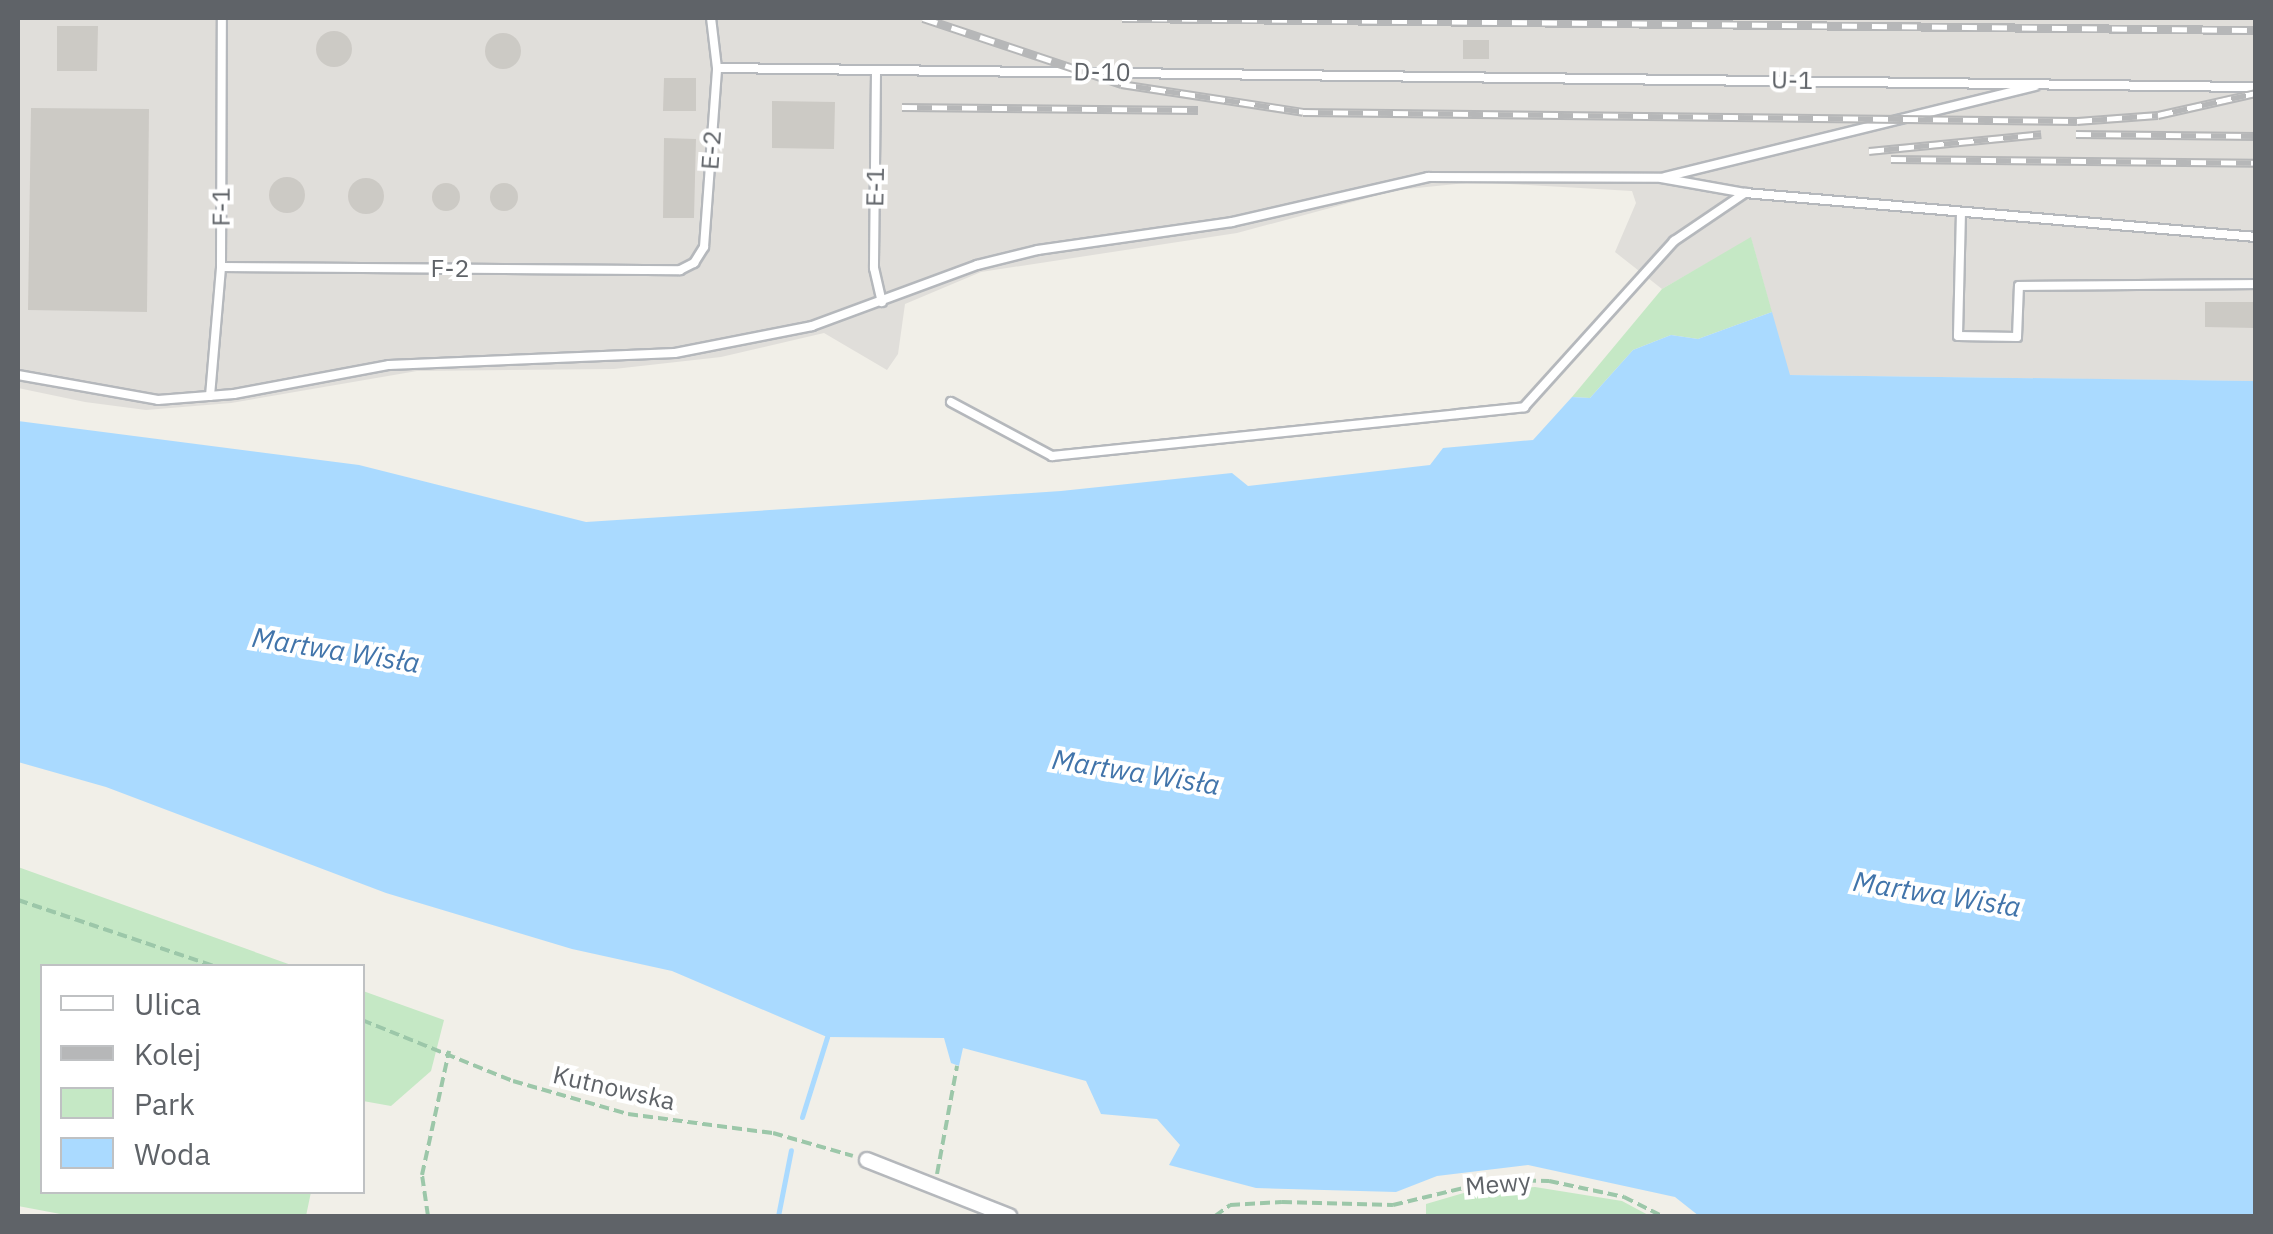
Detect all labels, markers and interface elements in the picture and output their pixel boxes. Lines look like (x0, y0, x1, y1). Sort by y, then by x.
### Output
street label: D-10 (1073, 57, 1131, 87)
street label: U-1 (1771, 65, 1813, 95)
street label: E-2 (695, 129, 727, 171)
street label: E-1 (860, 167, 890, 207)
street label: F-1 (206, 188, 236, 226)
street label: F-2 (431, 253, 469, 283)
water label: Martwa Wisła (250, 620, 422, 680)
water label: Martwa Wisła (1050, 742, 1222, 802)
water label: Martwa Wisła (1851, 864, 2023, 924)
legend (40, 964, 365, 1194)
text: Ulica (134, 984, 201, 1023)
text: Kolej (134, 1034, 201, 1073)
street label: Kutnowska (550, 1059, 678, 1117)
text: Park (134, 1084, 195, 1123)
text: Woda (134, 1134, 211, 1173)
street label: Mewy (1464, 1166, 1532, 1202)

